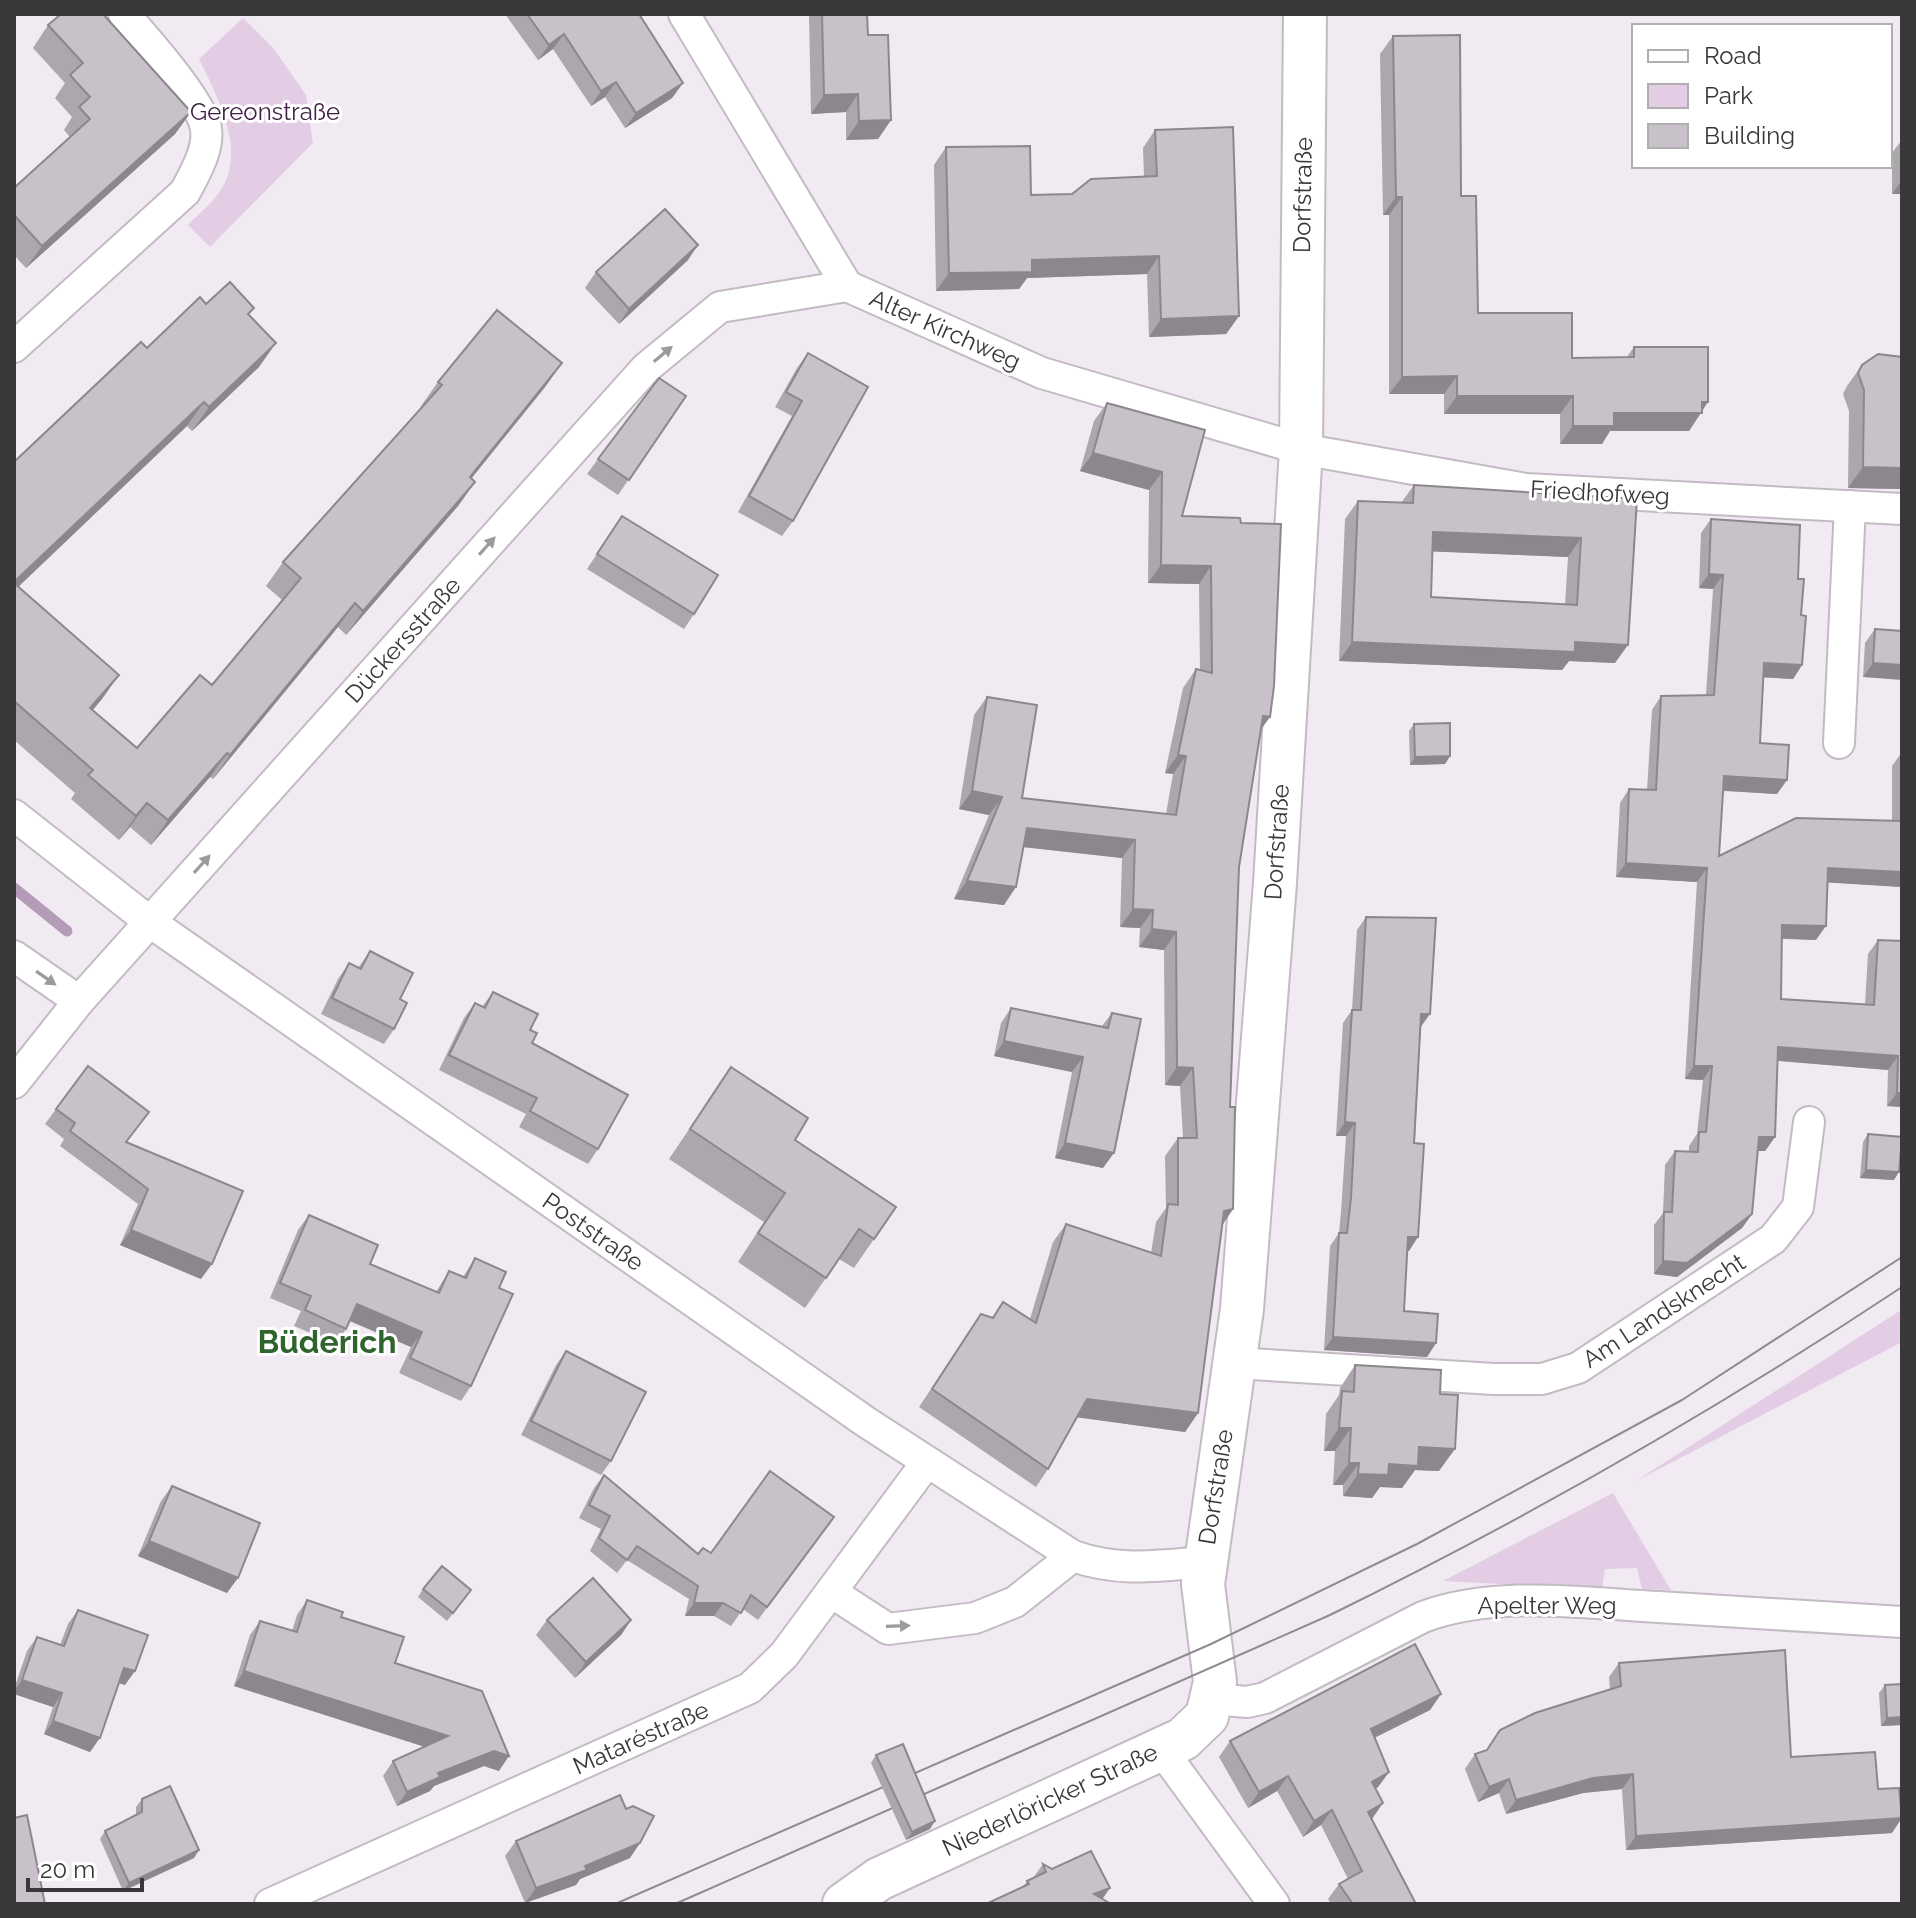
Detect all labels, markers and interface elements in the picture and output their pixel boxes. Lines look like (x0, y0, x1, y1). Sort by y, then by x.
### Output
legend (1632, 24, 1892, 168)
text: Road (1704, 41, 1762, 70)
text: Park (1704, 81, 1753, 110)
park label: Gereonstraße (190, 97, 340, 126)
text: Building (1704, 121, 1795, 150)
street label: Dorfstraße (1287, 137, 1318, 253)
street label: Alter Kirchweg (865, 283, 1025, 376)
one-way arrow (653, 346, 673, 363)
street label: Friedhofweg (1529, 474, 1671, 511)
one-way arrow (478, 536, 496, 555)
street label: Dückersstraße (339, 571, 467, 709)
street label: Dorfstraße (1258, 783, 1295, 901)
one-way arrow (192, 855, 210, 874)
one-way arrow (36, 970, 57, 985)
street label: Poststraße (537, 1186, 650, 1277)
street label: Am Landsknecht (1577, 1247, 1750, 1374)
district label: Büderich (257, 1323, 397, 1360)
street label: Dorfstraße (1192, 1427, 1239, 1547)
street label: Apelter Weg (1477, 1591, 1617, 1620)
one-way arrow (886, 1620, 912, 1633)
street label: Mataréstraße (568, 1695, 713, 1780)
street label: Niederlöricker Straße (938, 1737, 1162, 1862)
scale bar (28, 1842, 142, 1892)
text: 20 m (40, 1855, 95, 1884)

